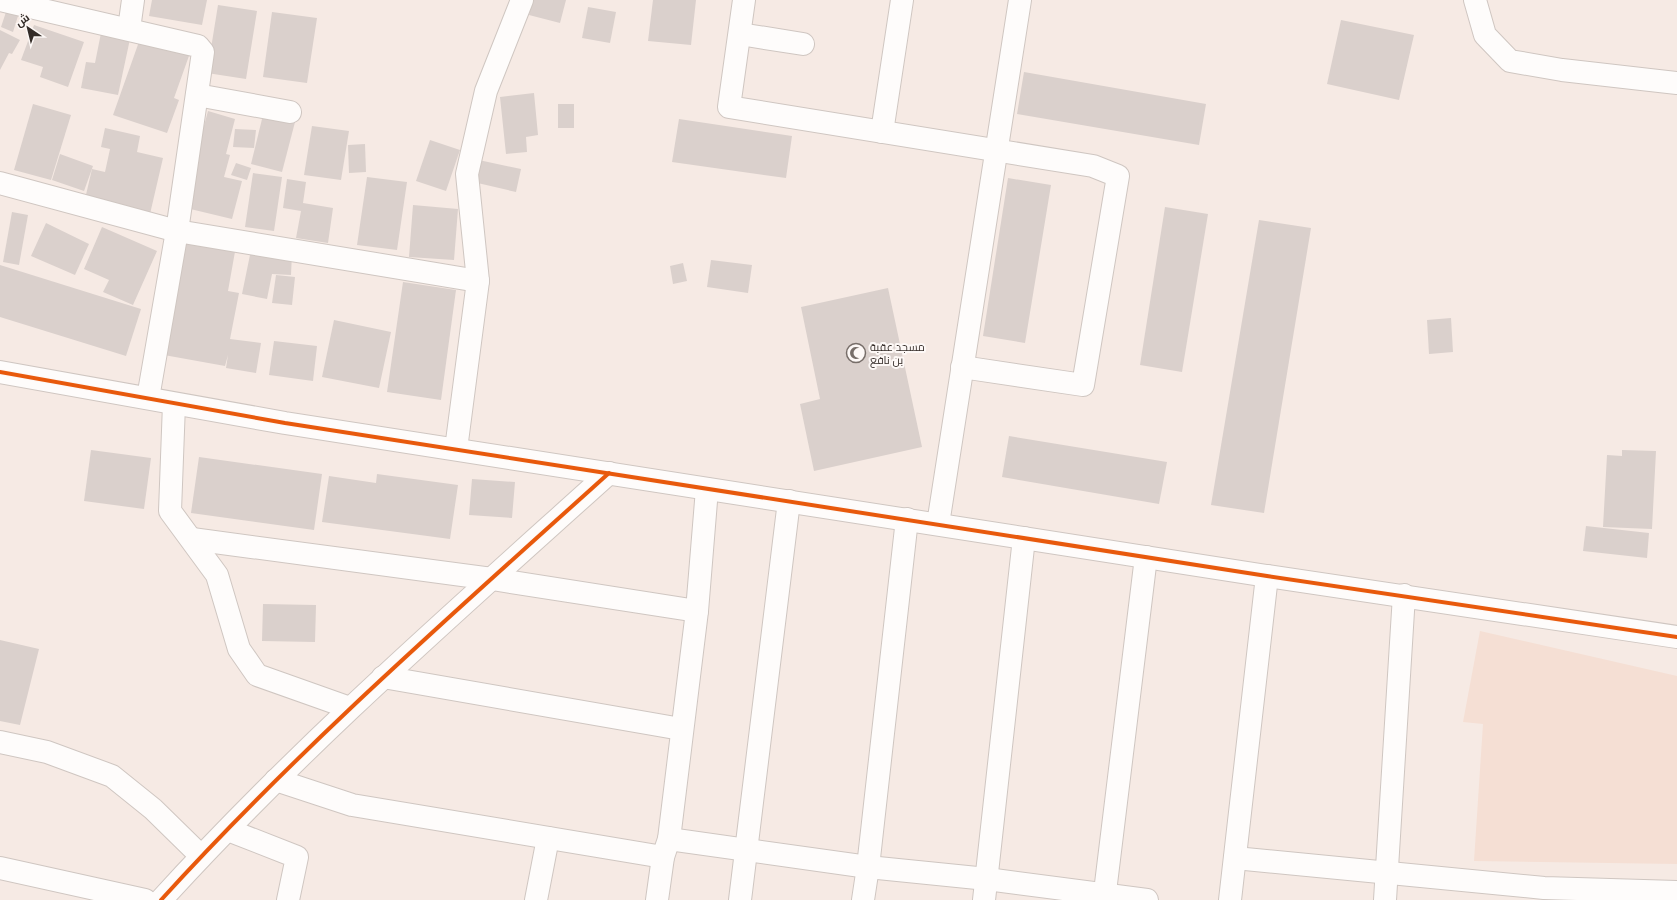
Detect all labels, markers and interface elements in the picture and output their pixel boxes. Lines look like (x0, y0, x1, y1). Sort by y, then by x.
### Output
north arrow (8, 8, 48, 48)
text: ش (13, 11, 32, 30)
place label: مسجد عقبة بن نافع (870, 341, 925, 368)
mosque icon: مسجد عقبة بن نافع (845, 342, 867, 364)

